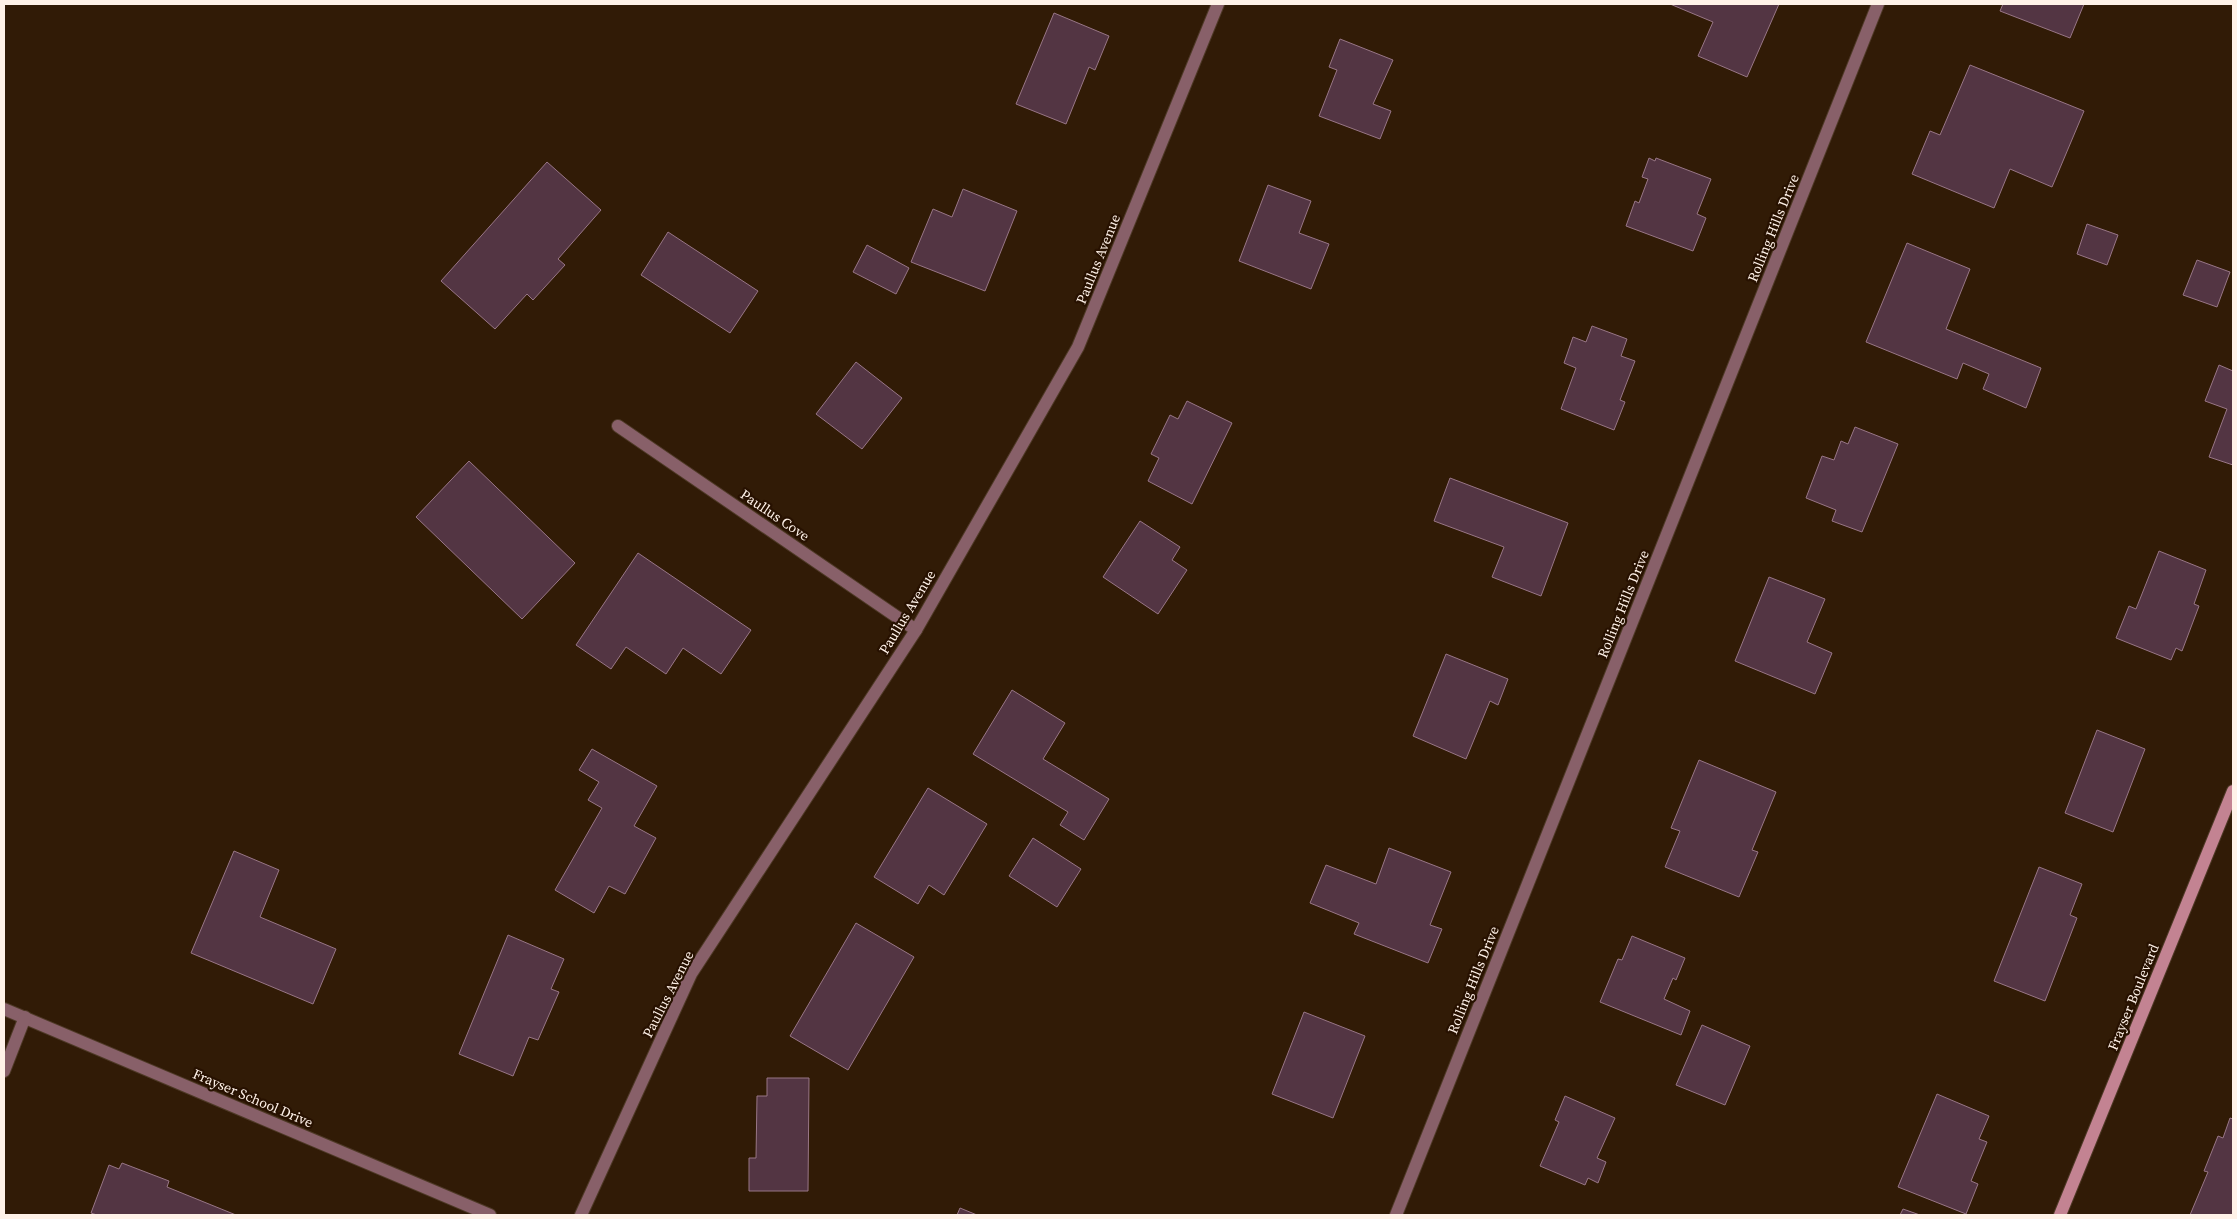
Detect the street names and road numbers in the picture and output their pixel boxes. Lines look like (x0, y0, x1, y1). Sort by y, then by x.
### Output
street label: Rolling Hills Drive (1742, 171, 1804, 285)
street label: Paullus Avenue (1071, 211, 1125, 307)
street label: Paullus Cove (736, 484, 814, 546)
street label: Rolling Hills Drive (1592, 547, 1654, 661)
street label: Paullus Avenue (874, 566, 940, 658)
street label: Rolling Hills Drive (1442, 923, 1504, 1037)
street label: Frayser Boulevard (2103, 941, 2164, 1053)
street label: Paullus Avenue (637, 947, 699, 1041)
street label: Frayser School Drive (190, 1064, 316, 1132)

